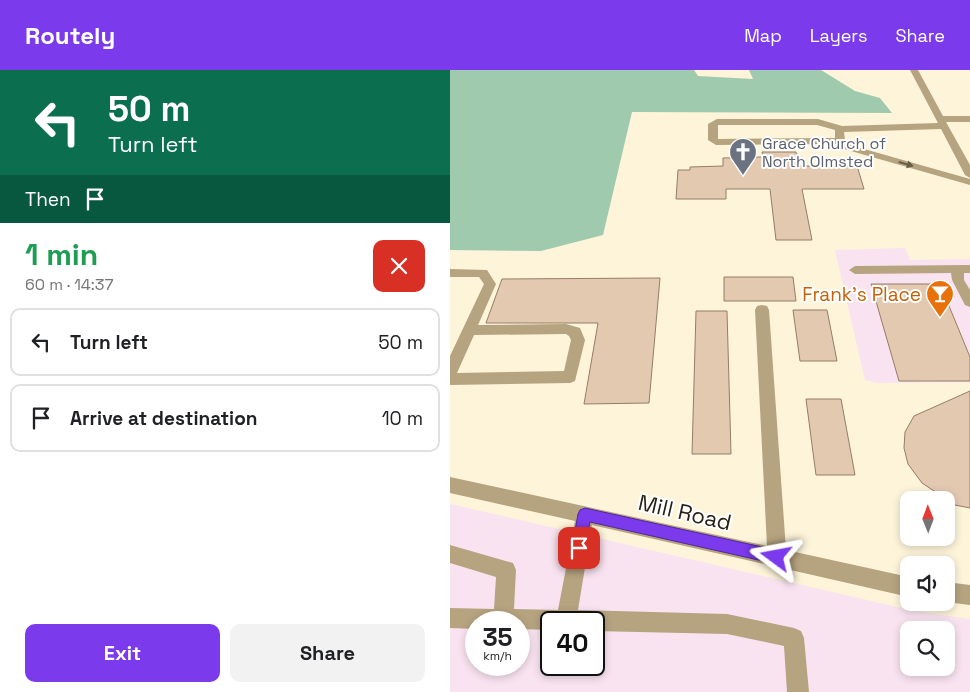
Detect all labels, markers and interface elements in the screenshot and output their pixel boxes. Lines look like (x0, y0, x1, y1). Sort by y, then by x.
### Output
text: Routely (25, 20, 115, 51)
text: Map (744, 24, 782, 47)
text: Layers (810, 24, 867, 47)
text: Share (895, 24, 945, 47)
text: 50 m (108, 87, 190, 131)
icon: left (25, 90, 90, 155)
text: Turn left (108, 130, 198, 158)
place label: Grace Church of North Olmsted (762, 133, 886, 172)
church icon: Grace Church of North Olmsted (728, 137, 758, 176)
one-way arrow (898, 160, 914, 168)
icon: arrive (81, 185, 109, 213)
text: Then (25, 187, 71, 212)
text: 1 min (25, 235, 98, 274)
button: close (373, 240, 425, 292)
text: 60 m · 14:37 (25, 274, 114, 295)
bar icon: Frank's Place (925, 279, 955, 318)
place label: Frank's Place (802, 282, 921, 307)
icon: left (27, 328, 55, 356)
text: Turn left (70, 330, 148, 355)
text: 50 m (378, 330, 423, 355)
icon: arrive (27, 404, 55, 432)
text: Arrive at destination (70, 406, 258, 431)
text: 10 m (382, 406, 423, 431)
street label: Mill Road (636, 488, 734, 536)
north arrow (900, 491, 955, 546)
map controls (900, 491, 955, 676)
pin (558, 527, 600, 569)
position arrow (749, 530, 801, 582)
icon: arrive (565, 534, 593, 562)
button: sound (900, 556, 955, 611)
speed limit sign: 40 (540, 611, 605, 676)
text: 35 (482, 621, 513, 653)
button: search (900, 621, 955, 676)
button: Exit (25, 624, 220, 682)
button: Share (230, 624, 425, 682)
text: km/h (483, 648, 512, 664)

